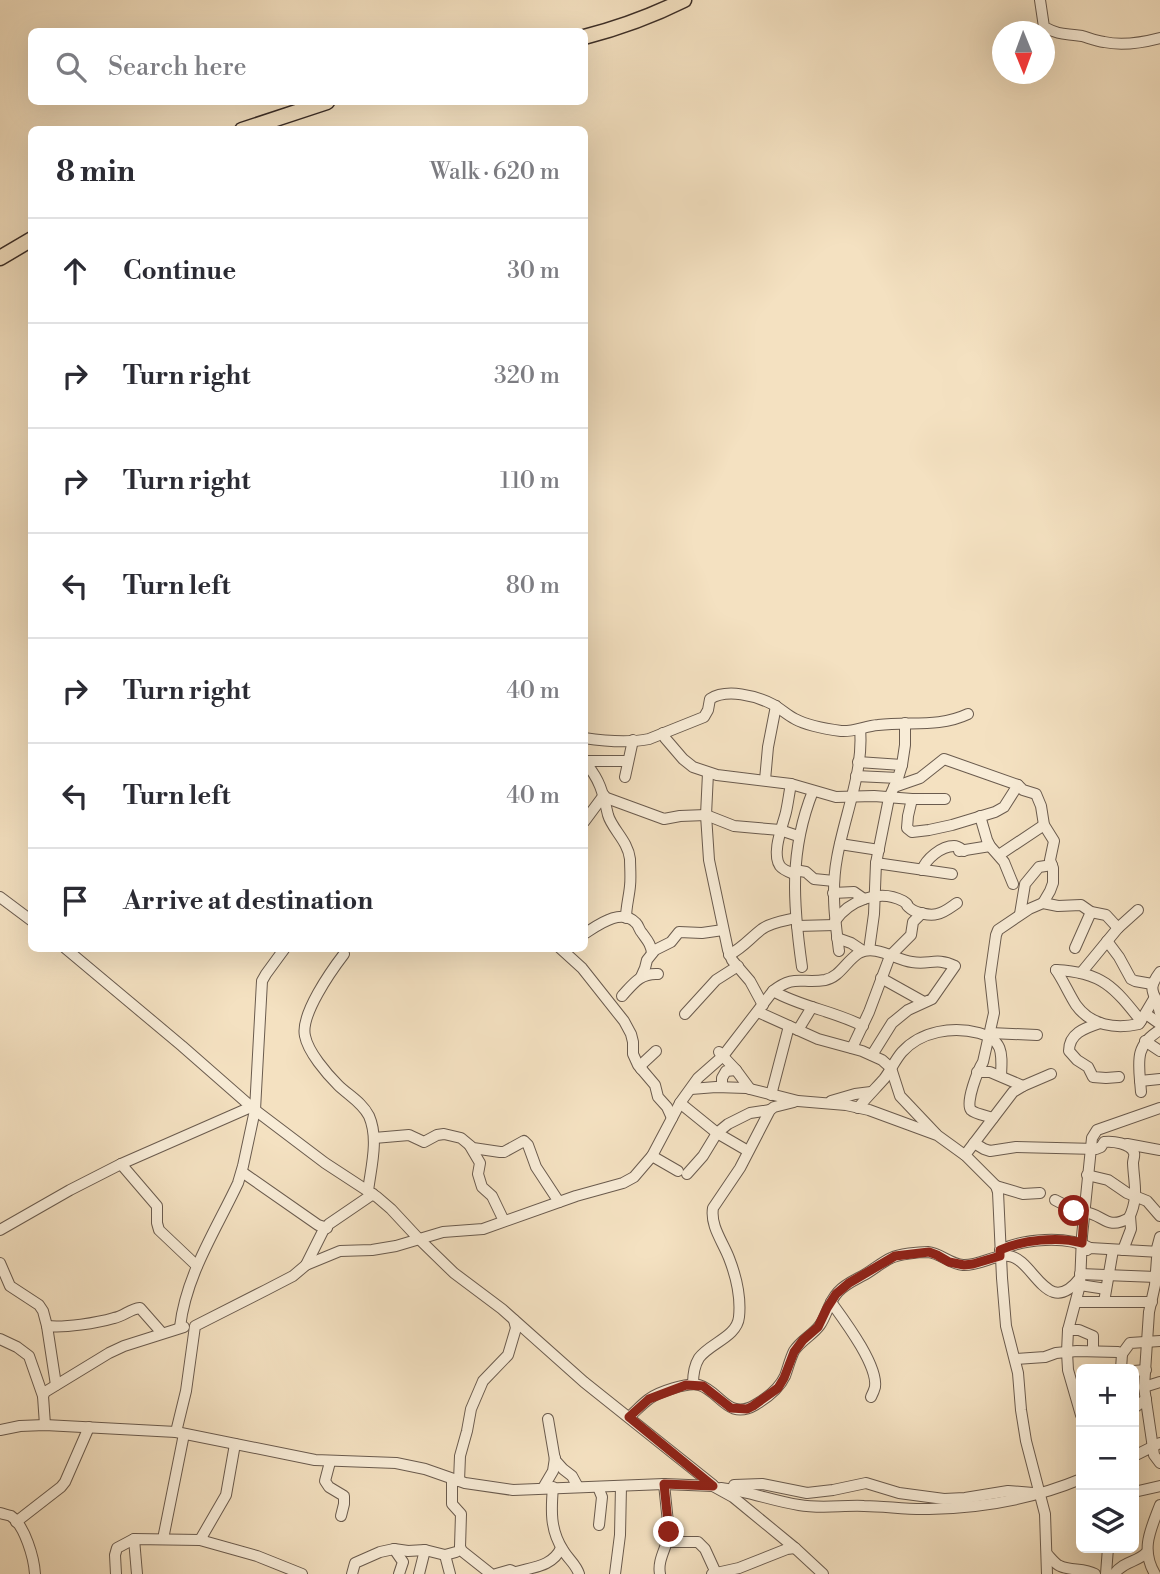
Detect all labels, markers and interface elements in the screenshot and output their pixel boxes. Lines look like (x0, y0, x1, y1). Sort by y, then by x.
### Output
north arrow (992, 21, 1055, 84)
search box (28, 28, 588, 105)
icon: search (52, 48, 90, 86)
text: Search here (108, 51, 247, 83)
text: 8 min (56, 153, 135, 191)
text: Walk · 620 m (430, 158, 560, 186)
icon: ahead (56, 252, 94, 290)
text: Continue (123, 255, 236, 287)
text: 30 m (507, 257, 560, 285)
icon: right (56, 357, 94, 395)
text: Turn right (123, 360, 251, 392)
text: 320 m (494, 362, 560, 390)
icon: right (56, 462, 94, 500)
text: Turn right (123, 465, 251, 497)
text: 110 m (500, 467, 560, 495)
icon: left (56, 567, 94, 605)
text: Turn left (123, 570, 231, 602)
text: 80 m (506, 572, 560, 600)
icon: right (56, 672, 94, 710)
text: Turn right (123, 675, 251, 707)
text: 40 m (506, 677, 560, 705)
icon: left (56, 777, 94, 815)
text: Turn left (123, 780, 231, 812)
text: 40 m (506, 782, 560, 810)
icon: arrive (56, 882, 94, 920)
text: Arrive at destination (123, 885, 373, 917)
route start (1058, 1195, 1089, 1226)
map controls (1076, 1364, 1139, 1553)
button: + (1076, 1364, 1139, 1427)
button: − (1076, 1427, 1139, 1490)
button: layers (1076, 1490, 1139, 1553)
route end (653, 1516, 684, 1547)

